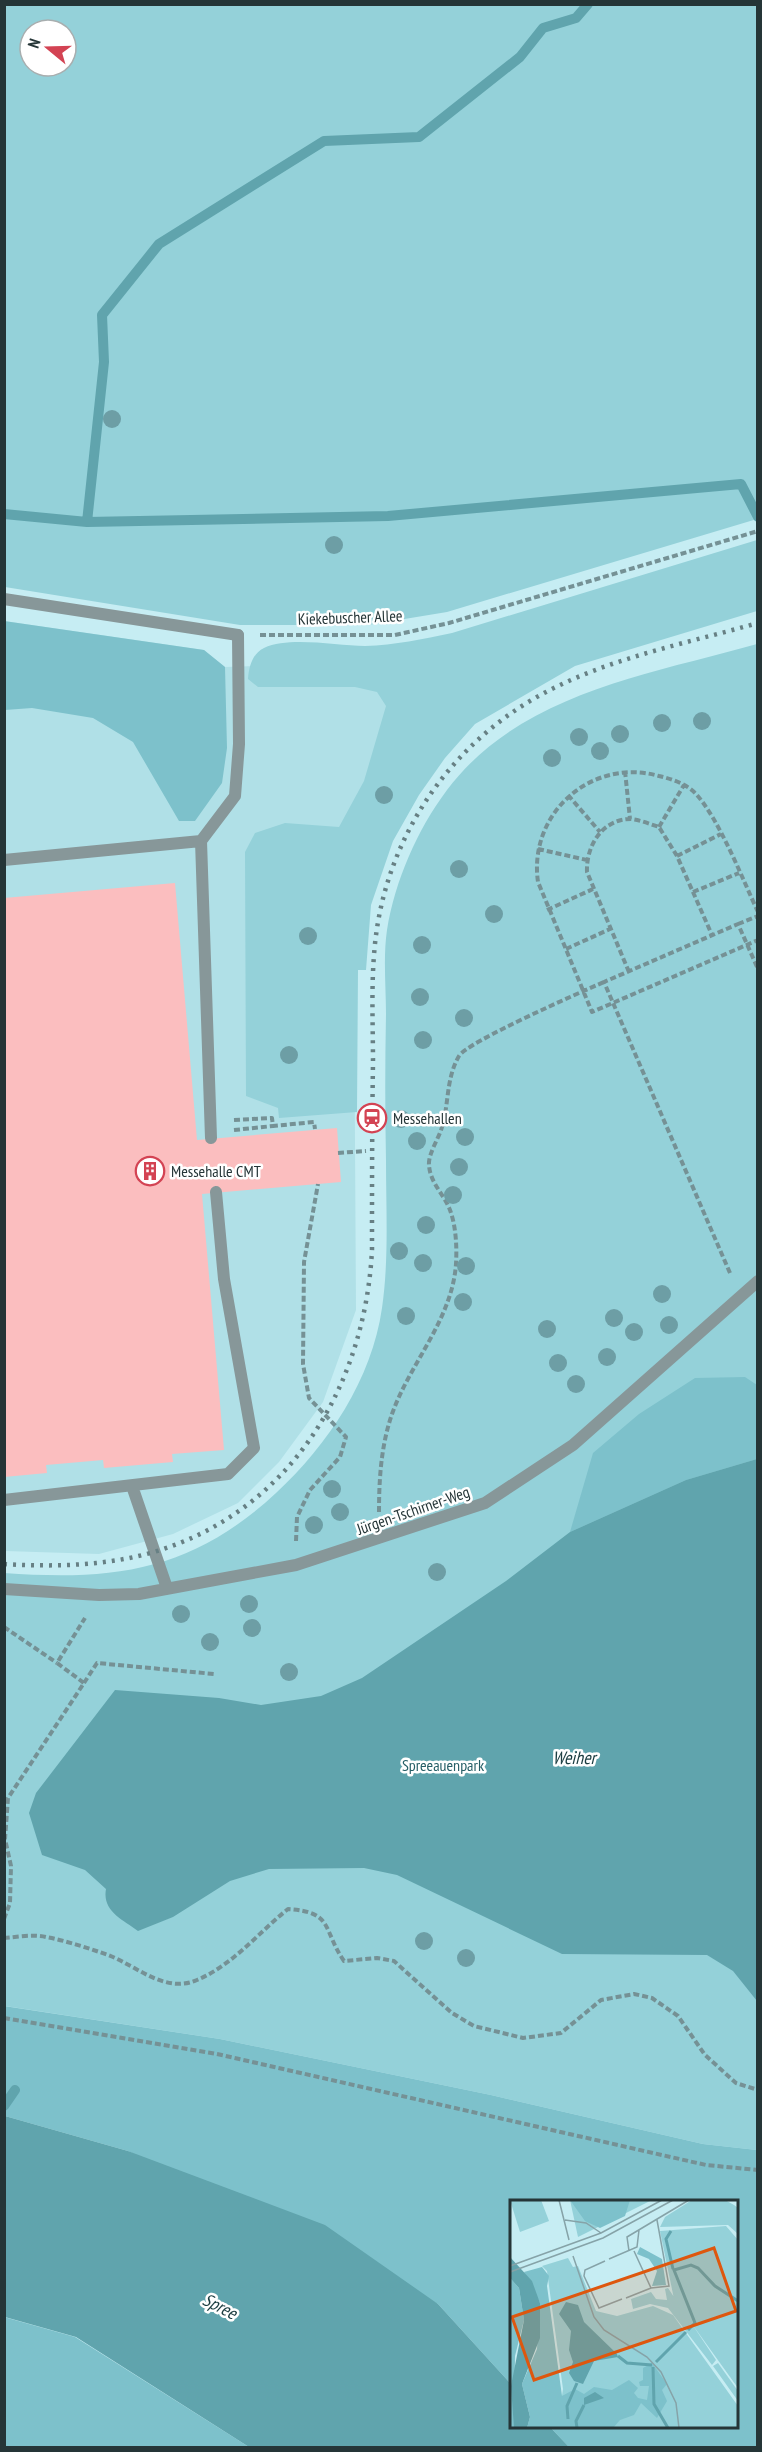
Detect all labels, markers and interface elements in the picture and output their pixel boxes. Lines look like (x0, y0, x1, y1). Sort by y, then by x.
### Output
north arrow (18, 18, 78, 78)
text: N (23, 36, 45, 50)
street label: Kiekebuscher Allee (297, 605, 403, 629)
station icon: Messehallen (356, 1102, 388, 1134)
place label: Messehallen (393, 1108, 462, 1128)
building icon: Messehalle CMT (134, 1155, 166, 1187)
place label: Messehalle CMT (171, 1161, 261, 1181)
street label: Jürgen-Tschirner-Weg (353, 1481, 472, 1539)
water label: Weiher (552, 1746, 599, 1769)
park label: Spreeauenpark (402, 1755, 485, 1775)
inset map (510, 2200, 738, 2428)
water label: Spree (199, 2288, 242, 2325)

